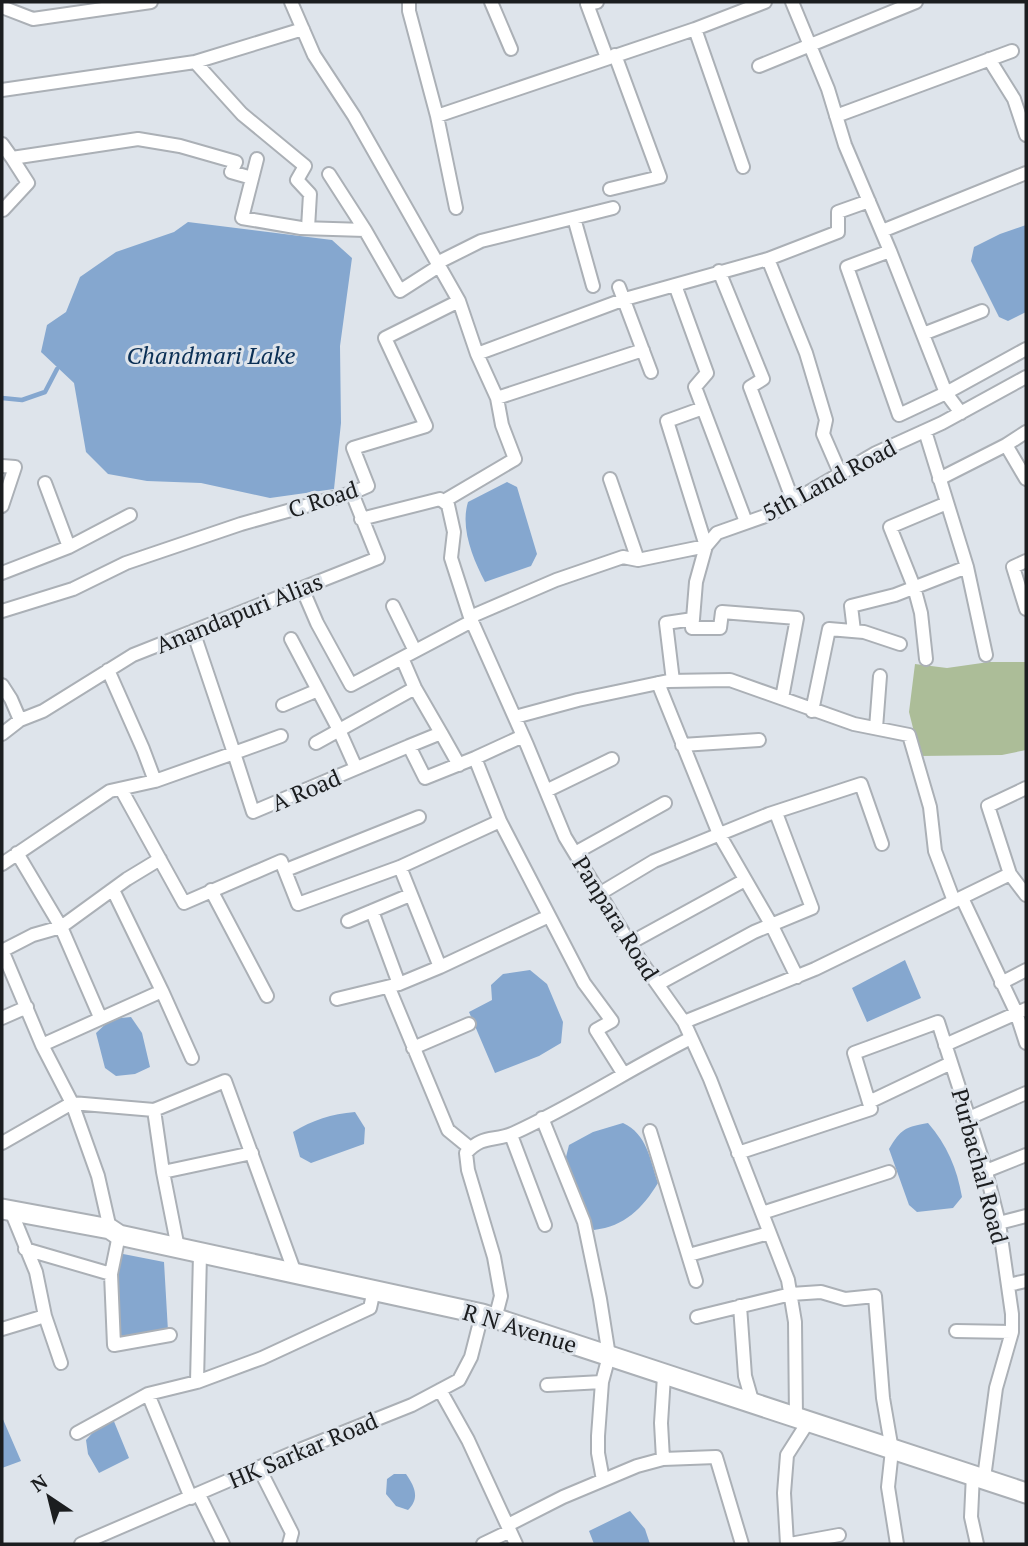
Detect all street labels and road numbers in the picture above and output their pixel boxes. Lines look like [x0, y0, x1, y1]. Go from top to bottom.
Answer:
street label: 5th Land Road [757, 432, 902, 528]
street label: C Road [284, 473, 362, 525]
street label: Anandapuri Alias [151, 565, 327, 661]
street label: A Road [267, 762, 345, 818]
street label: Panpara Road [566, 850, 667, 986]
street label: Purbachal Road [944, 1085, 1016, 1247]
street label: R N Avenue [459, 1296, 581, 1360]
street label: HK Sarkar Road [224, 1405, 383, 1495]

